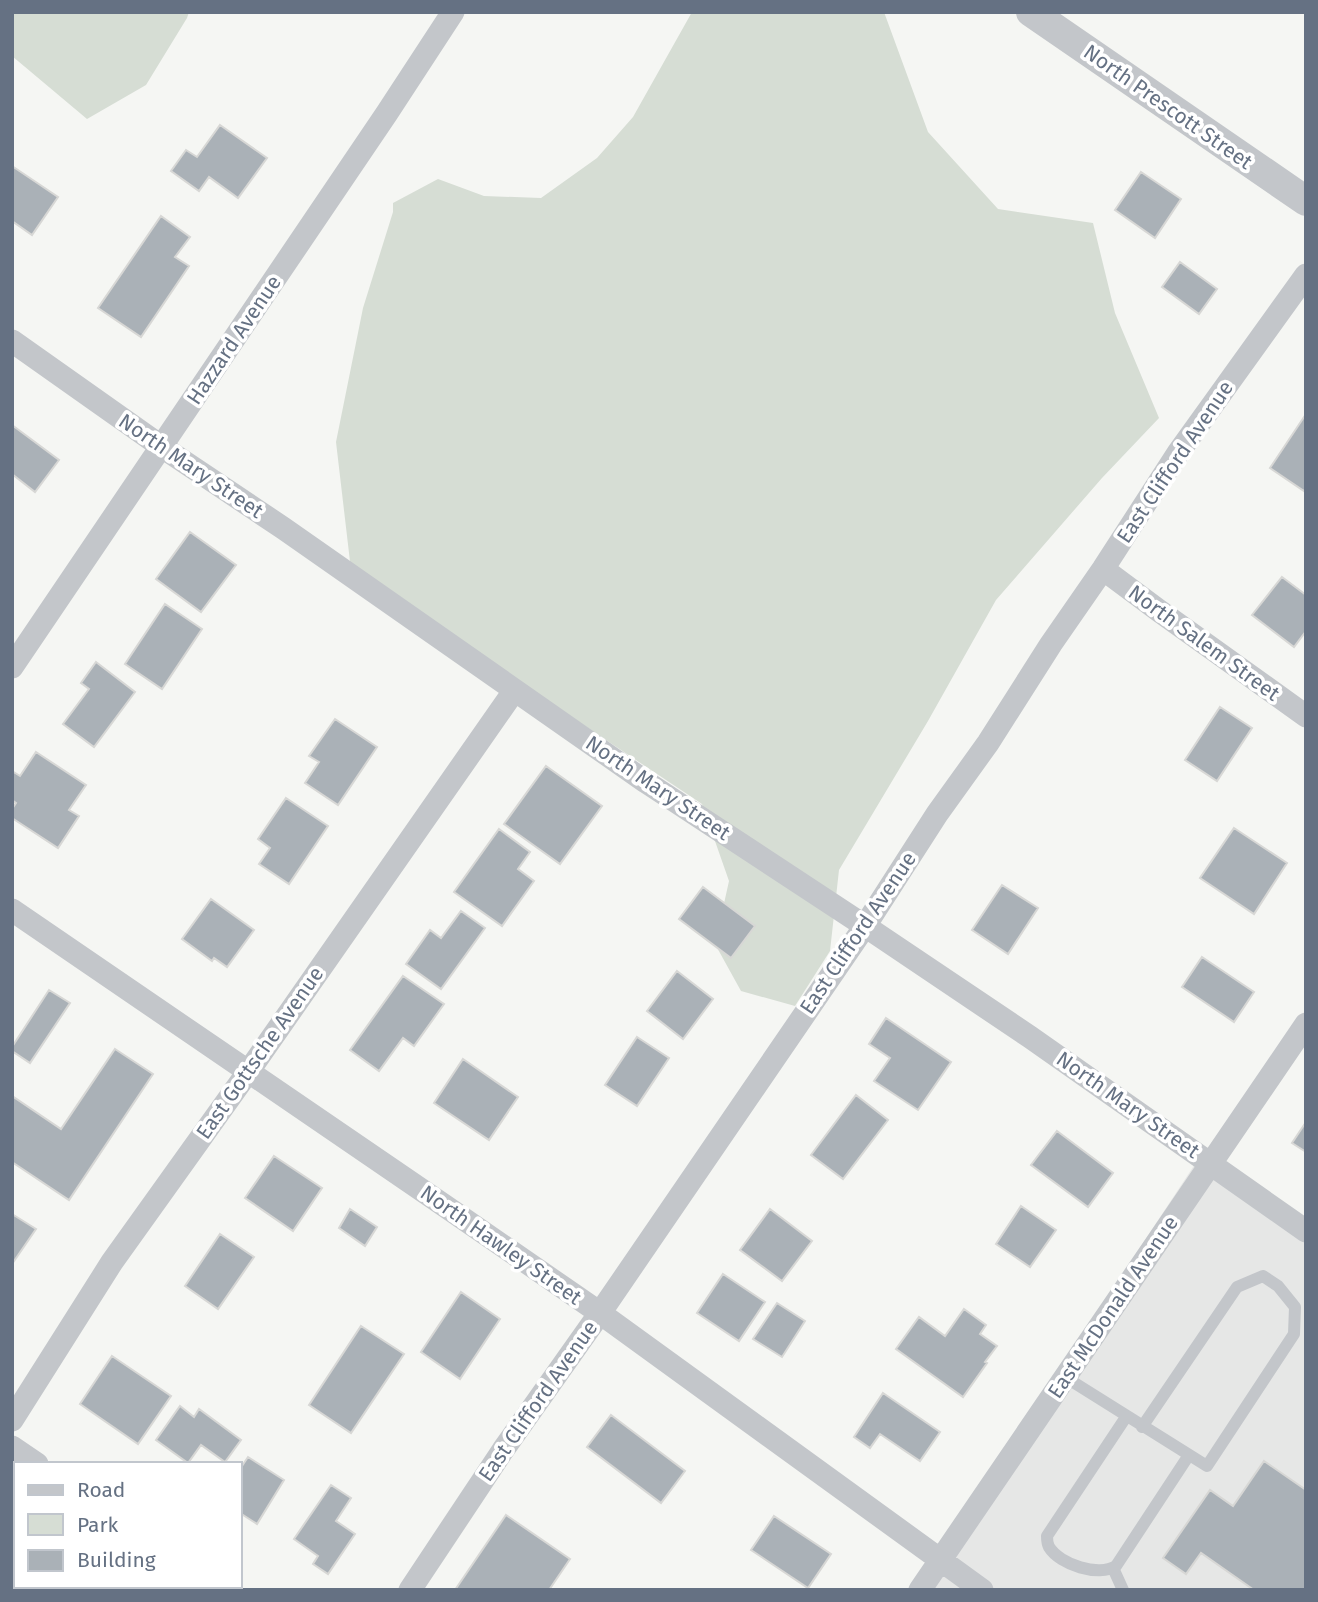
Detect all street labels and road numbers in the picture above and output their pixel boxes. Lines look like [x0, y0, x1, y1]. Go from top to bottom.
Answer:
street label: North Prescott Street [1079, 39, 1258, 175]
street label: Hazzard Avenue [181, 270, 287, 410]
street label: East Clifford Avenue [1111, 376, 1239, 548]
street label: North Mary Street [114, 408, 269, 524]
street label: North Salem Street [1123, 579, 1285, 707]
street label: North Mary Street [581, 730, 736, 846]
street label: East Clifford Avenue [794, 847, 922, 1019]
street label: East Gottsche Avenue [191, 962, 329, 1144]
street label: North Mary Street [1051, 1046, 1205, 1164]
street label: North Hawley Street [415, 1180, 587, 1311]
street label: East McDonald Avenue [1042, 1211, 1184, 1403]
street label: East Clifford Avenue [473, 1316, 603, 1486]

